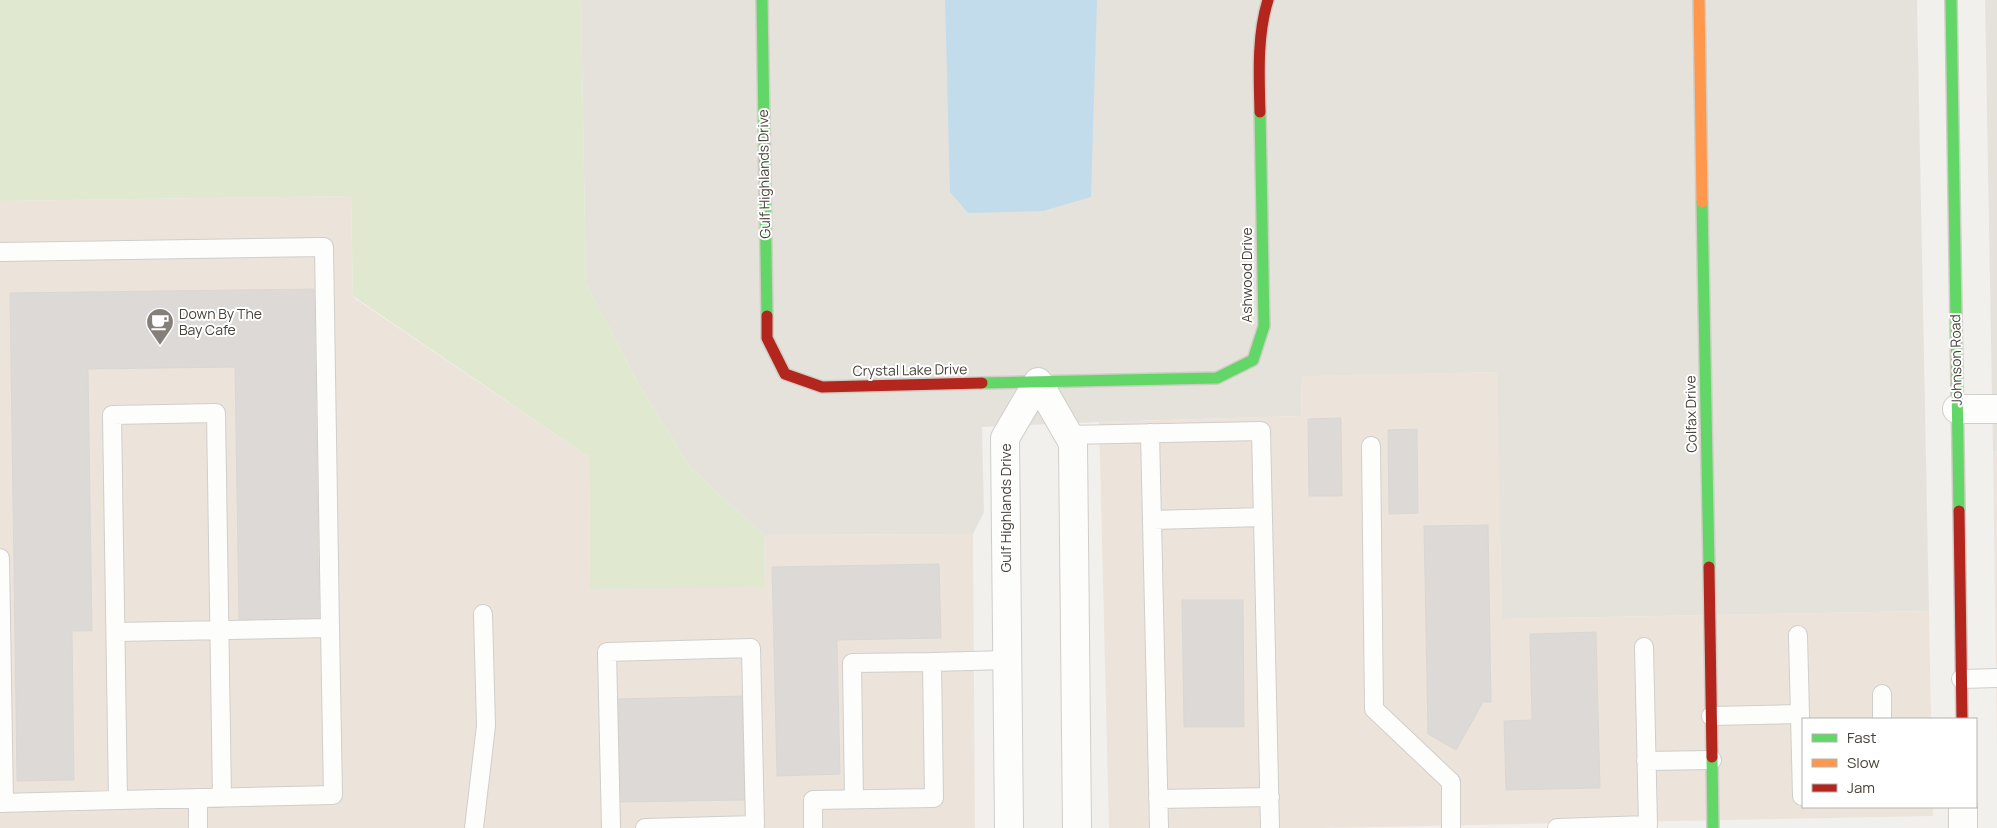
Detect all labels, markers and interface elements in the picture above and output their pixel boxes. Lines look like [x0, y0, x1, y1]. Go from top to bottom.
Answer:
street label: Gulf Highlands Drive [753, 109, 774, 239]
street label: Ashwood Drive [1237, 227, 1256, 323]
place label: Down By The Bay Cafe [179, 304, 262, 339]
cafe icon: Down By The Bay Cafe [145, 307, 175, 346]
street label: Johnson Road [1945, 314, 1966, 406]
street label: Crystal Lake Drive [853, 359, 967, 380]
street label: Colfax Drive [1680, 375, 1701, 453]
street label: Gulf Highlands Drive [996, 443, 1015, 573]
legend [1802, 718, 1977, 808]
text: Fast [1847, 727, 1876, 748]
text: Slow [1847, 752, 1880, 773]
text: Jam [1847, 777, 1875, 798]

